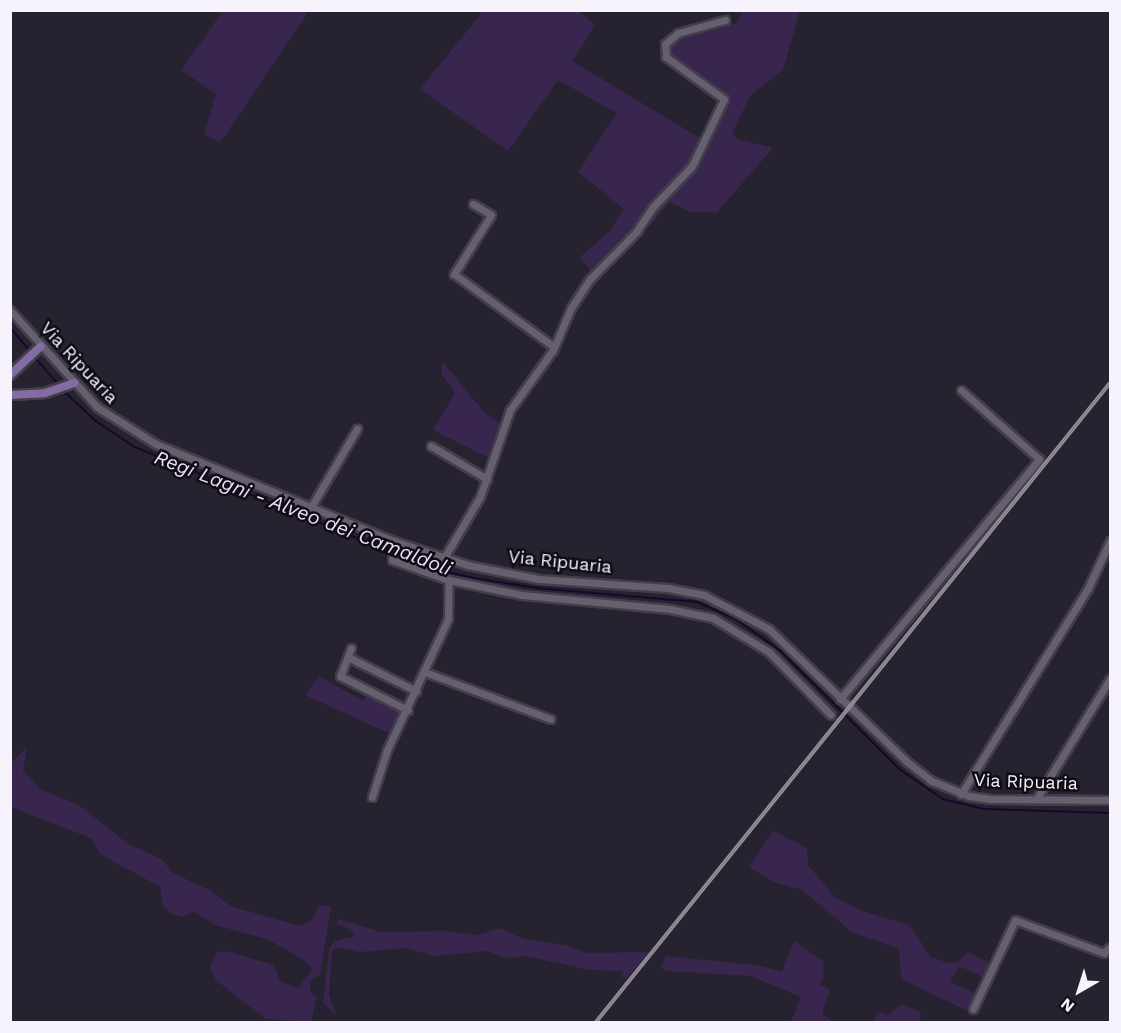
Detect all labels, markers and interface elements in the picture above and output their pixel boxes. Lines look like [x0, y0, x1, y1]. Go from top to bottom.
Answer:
street label: Via Ripuaria [36, 317, 122, 409]
water label: Regi Lagni - Alveo dei Camaldoli [151, 445, 455, 581]
street label: Via Ripuaria [507, 546, 613, 578]
street label: Via Ripuaria [973, 769, 1079, 795]
north arrow [1049, 961, 1109, 1021]
text: N [1057, 994, 1078, 1016]

